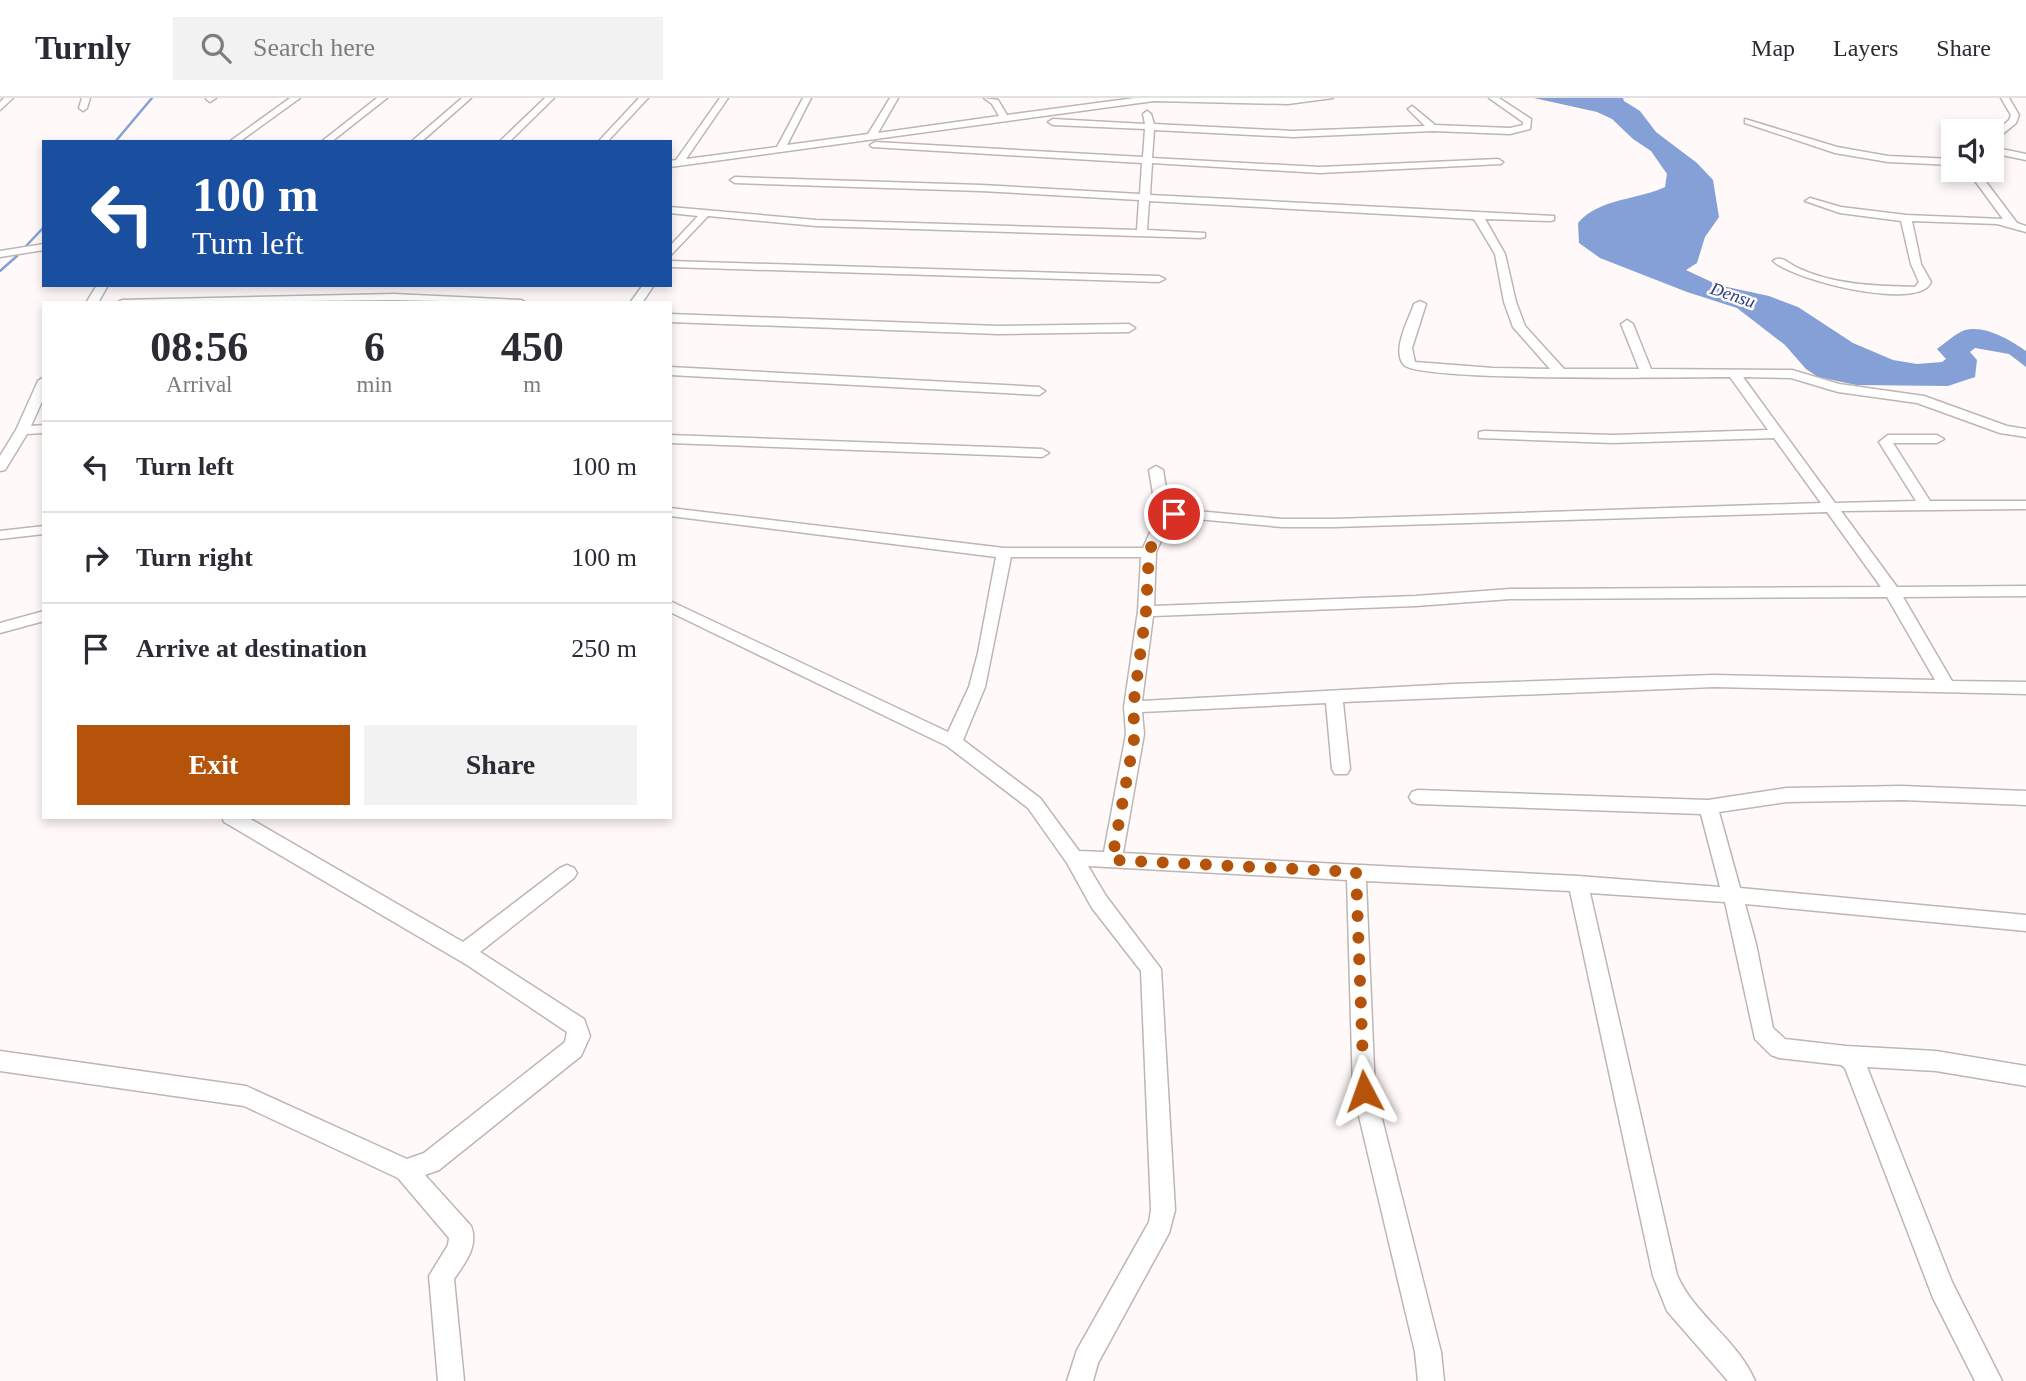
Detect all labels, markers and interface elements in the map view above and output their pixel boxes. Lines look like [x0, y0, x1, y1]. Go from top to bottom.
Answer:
search box [173, 17, 663, 80]
icon: search [197, 29, 235, 67]
text: Turnly [35, 30, 131, 66]
text: Search here [253, 33, 375, 62]
text: Map [1751, 35, 1795, 61]
text: Layers [1833, 35, 1898, 61]
text: Share [1936, 35, 1991, 61]
map controls [1941, 119, 2004, 182]
button: sound [1941, 119, 2004, 182]
text: 100 m [192, 167, 319, 222]
icon: left [77, 168, 168, 259]
text: Turn left [192, 225, 304, 261]
water label: Densu [1707, 278, 1758, 312]
text: 08:56 [150, 324, 248, 370]
text: 6 [364, 324, 385, 370]
text: 450 [501, 324, 564, 370]
text: Arrival [166, 372, 233, 397]
text: min [357, 372, 392, 397]
text: m [523, 372, 541, 397]
icon: left [77, 448, 115, 486]
text: Turn left [136, 452, 234, 481]
text: 100 m [571, 452, 637, 481]
pin [1144, 484, 1204, 544]
icon: arrive [1155, 495, 1193, 533]
icon: right [77, 539, 115, 577]
text: Turn right [136, 543, 253, 572]
text: 100 m [571, 543, 637, 572]
icon: arrive [77, 630, 115, 668]
text: Arrive at destination [136, 634, 367, 663]
text: 250 m [571, 634, 637, 663]
button: Exit [77, 725, 350, 805]
button: Share [364, 725, 637, 805]
position arrow [1327, 1054, 1401, 1128]

